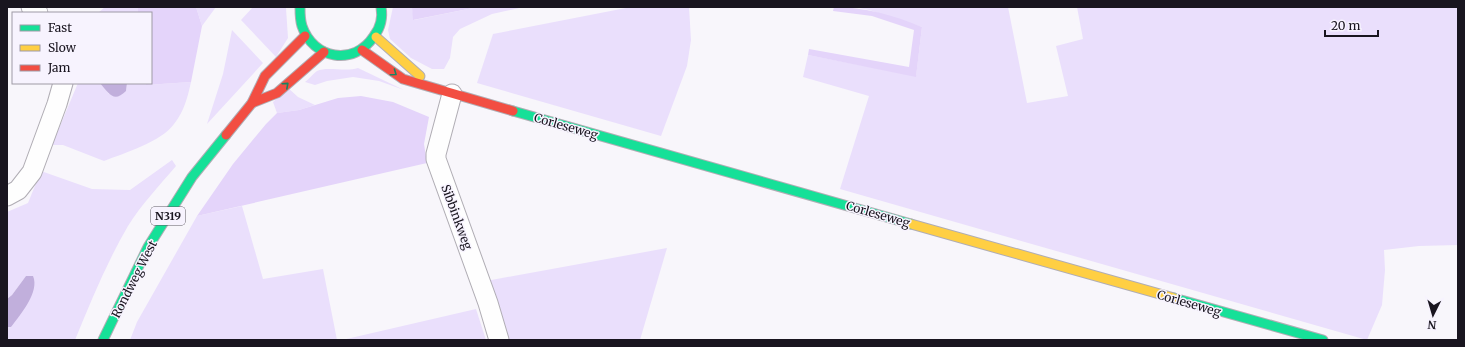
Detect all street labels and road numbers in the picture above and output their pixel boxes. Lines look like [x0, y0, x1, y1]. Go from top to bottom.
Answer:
street label: Corleseweg [532, 110, 600, 142]
street label: Sibbinkweg [438, 182, 476, 252]
street label: Corleseweg [844, 198, 912, 230]
road number: N319 [151, 207, 185, 225]
street label: Rondweg West [108, 237, 160, 320]
street label: Corleseweg [1155, 287, 1223, 319]

